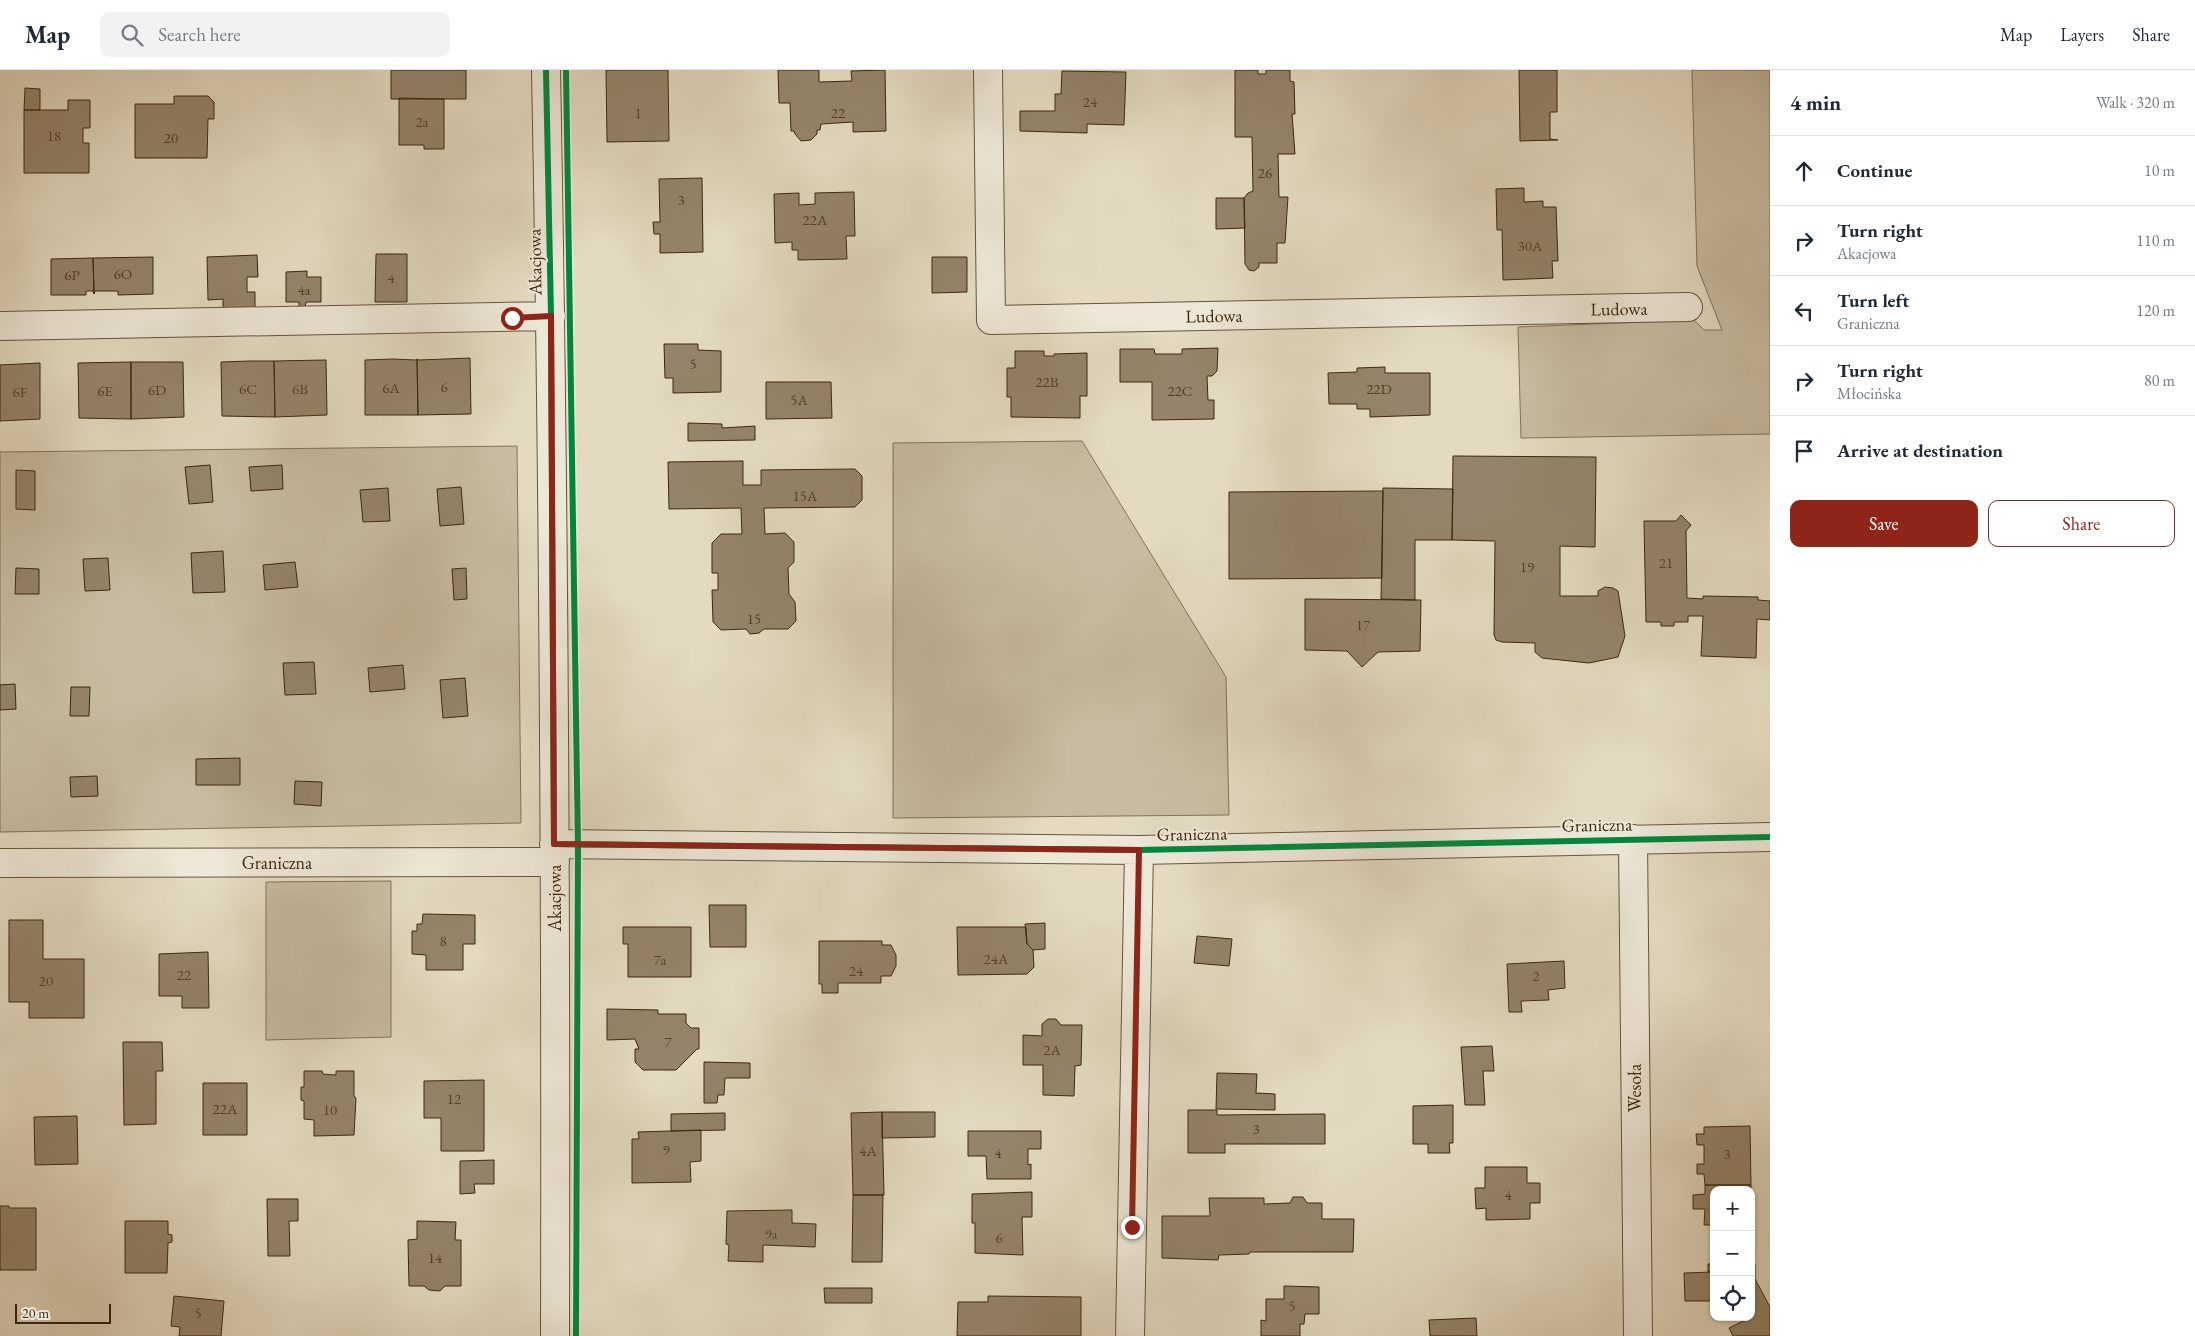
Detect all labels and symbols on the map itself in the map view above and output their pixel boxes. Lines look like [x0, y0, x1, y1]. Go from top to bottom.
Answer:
house number: 24 [1083, 92, 1098, 111]
house number: 1 [634, 103, 642, 122]
house number: 22 [831, 103, 846, 122]
house number: 2a [415, 112, 429, 131]
house number: 18 [47, 126, 61, 145]
house number: 20 [164, 128, 178, 147]
house number: 26 [1258, 163, 1272, 182]
house number: 3 [677, 190, 685, 209]
house number: 22A [803, 210, 828, 229]
street label: Akacjowa [522, 228, 547, 297]
house number: 30A [1518, 236, 1543, 255]
house number: 6O [114, 264, 132, 283]
house number: 6P [64, 265, 80, 284]
house number: 4 [387, 268, 395, 287]
house number: 4a [297, 280, 311, 299]
street label: Ludowa [1590, 296, 1648, 320]
street label: Ludowa [1185, 303, 1243, 327]
route start [501, 307, 524, 330]
house number: 5 [689, 354, 697, 373]
house number: 22B [1035, 372, 1059, 391]
house number: 6 [440, 377, 448, 396]
house number: 6A [382, 378, 400, 397]
house number: 6C [239, 379, 257, 398]
house number: 6B [292, 379, 308, 398]
house number: 22D [1366, 379, 1392, 398]
house number: 6D [148, 380, 166, 399]
house number: 6E [97, 381, 113, 400]
house number: 22C [1167, 381, 1193, 400]
house number: 6F [13, 382, 28, 401]
house number: 5A [790, 390, 808, 409]
house number: 15A [793, 486, 818, 505]
house number: 21 [1659, 553, 1673, 572]
house number: 19 [1520, 557, 1534, 576]
house number: 15 [747, 609, 761, 628]
house number: 17 [1356, 615, 1371, 634]
street label: Graniczna [1562, 812, 1633, 837]
street label: Graniczna [1157, 821, 1228, 846]
street label: Graniczna [242, 851, 313, 874]
street label: Akacjowa [543, 864, 566, 932]
house number: 8 [439, 931, 447, 950]
house number: 24A [984, 949, 1009, 968]
house number: 7a [653, 950, 667, 969]
house number: 24 [849, 961, 864, 980]
house number: 22 [177, 965, 192, 984]
house number: 2 [1532, 966, 1540, 985]
house number: 20 [39, 971, 53, 990]
house number: 7 [664, 1032, 672, 1051]
house number: 2A [1043, 1040, 1061, 1059]
street label: Wesoła [1623, 1063, 1646, 1112]
house number: 12 [447, 1089, 462, 1108]
house number: 22A [213, 1099, 238, 1118]
house number: 10 [323, 1100, 337, 1119]
house number: 3 [1252, 1119, 1260, 1138]
house number: 9 [662, 1140, 670, 1159]
house number: 4A [859, 1141, 877, 1160]
house number: 4 [994, 1143, 1002, 1162]
house number: 3 [1723, 1144, 1731, 1163]
house number: 4 [1504, 1185, 1512, 1204]
route end [1121, 1216, 1144, 1239]
house number: 9a [764, 1224, 778, 1243]
house number: 6 [995, 1228, 1003, 1247]
house number: 14 [428, 1248, 443, 1267]
house number: 5 [1288, 1296, 1296, 1315]
scale bar [15, 1301, 111, 1324]
house number: 5 [194, 1303, 202, 1322]

